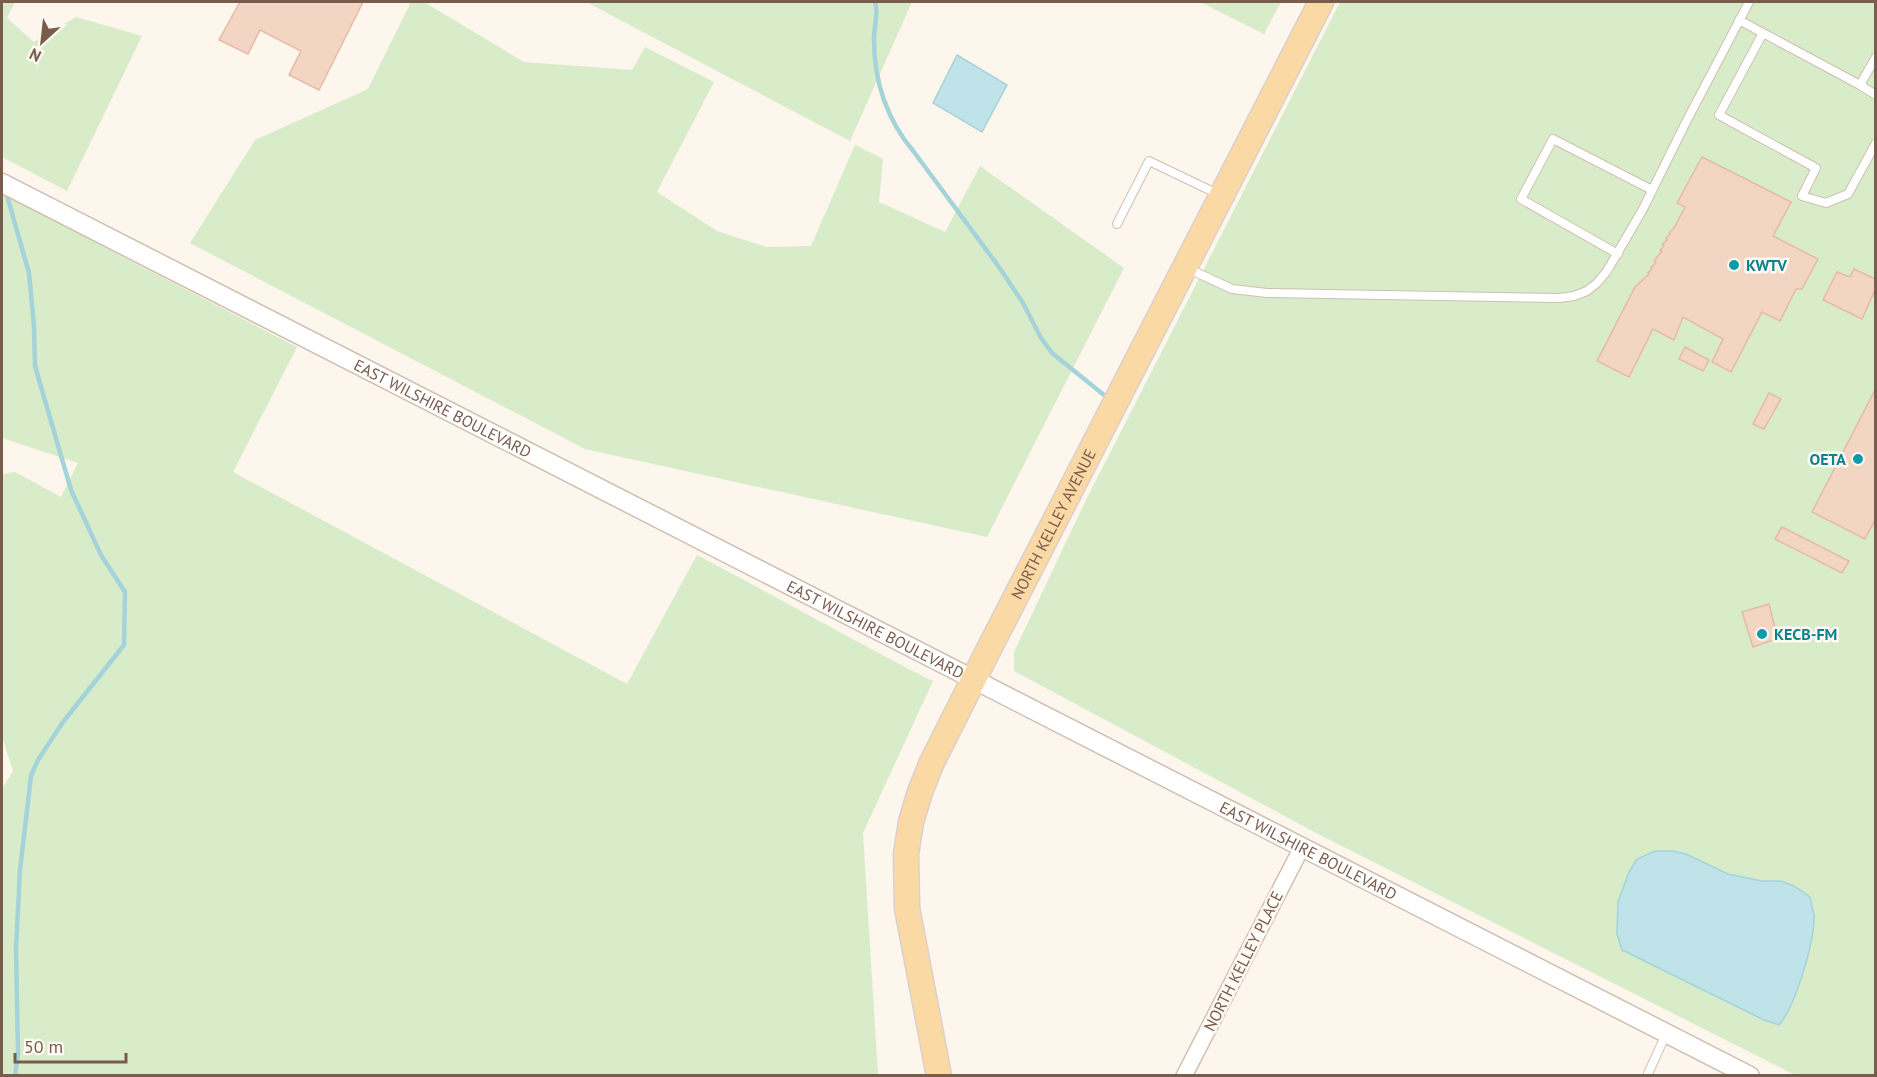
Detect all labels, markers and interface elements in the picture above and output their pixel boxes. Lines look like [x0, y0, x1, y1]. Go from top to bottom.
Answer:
north arrow [12, 12, 72, 72]
text: N [26, 44, 44, 67]
place label: KWTV [1746, 255, 1787, 275]
marker: KWTV [1727, 258, 1741, 272]
street label: EAST WILSHIRE BOULEVARD [351, 355, 535, 462]
street label: NORTH KELLEY AVENUE [1006, 446, 1100, 603]
place label: OETA [1809, 449, 1846, 469]
marker: OETA [1851, 452, 1865, 466]
street label: EAST WILSHIRE BOULEVARD [784, 576, 968, 683]
place label: KECB-FM [1774, 624, 1837, 644]
marker: KECB-FM [1755, 627, 1769, 641]
street label: EAST WILSHIRE BOULEVARD [1216, 797, 1400, 904]
street label: NORTH KELLEY PLACE [1199, 888, 1287, 1034]
scale bar [15, 1026, 126, 1064]
text: 50 m [24, 1035, 63, 1058]

